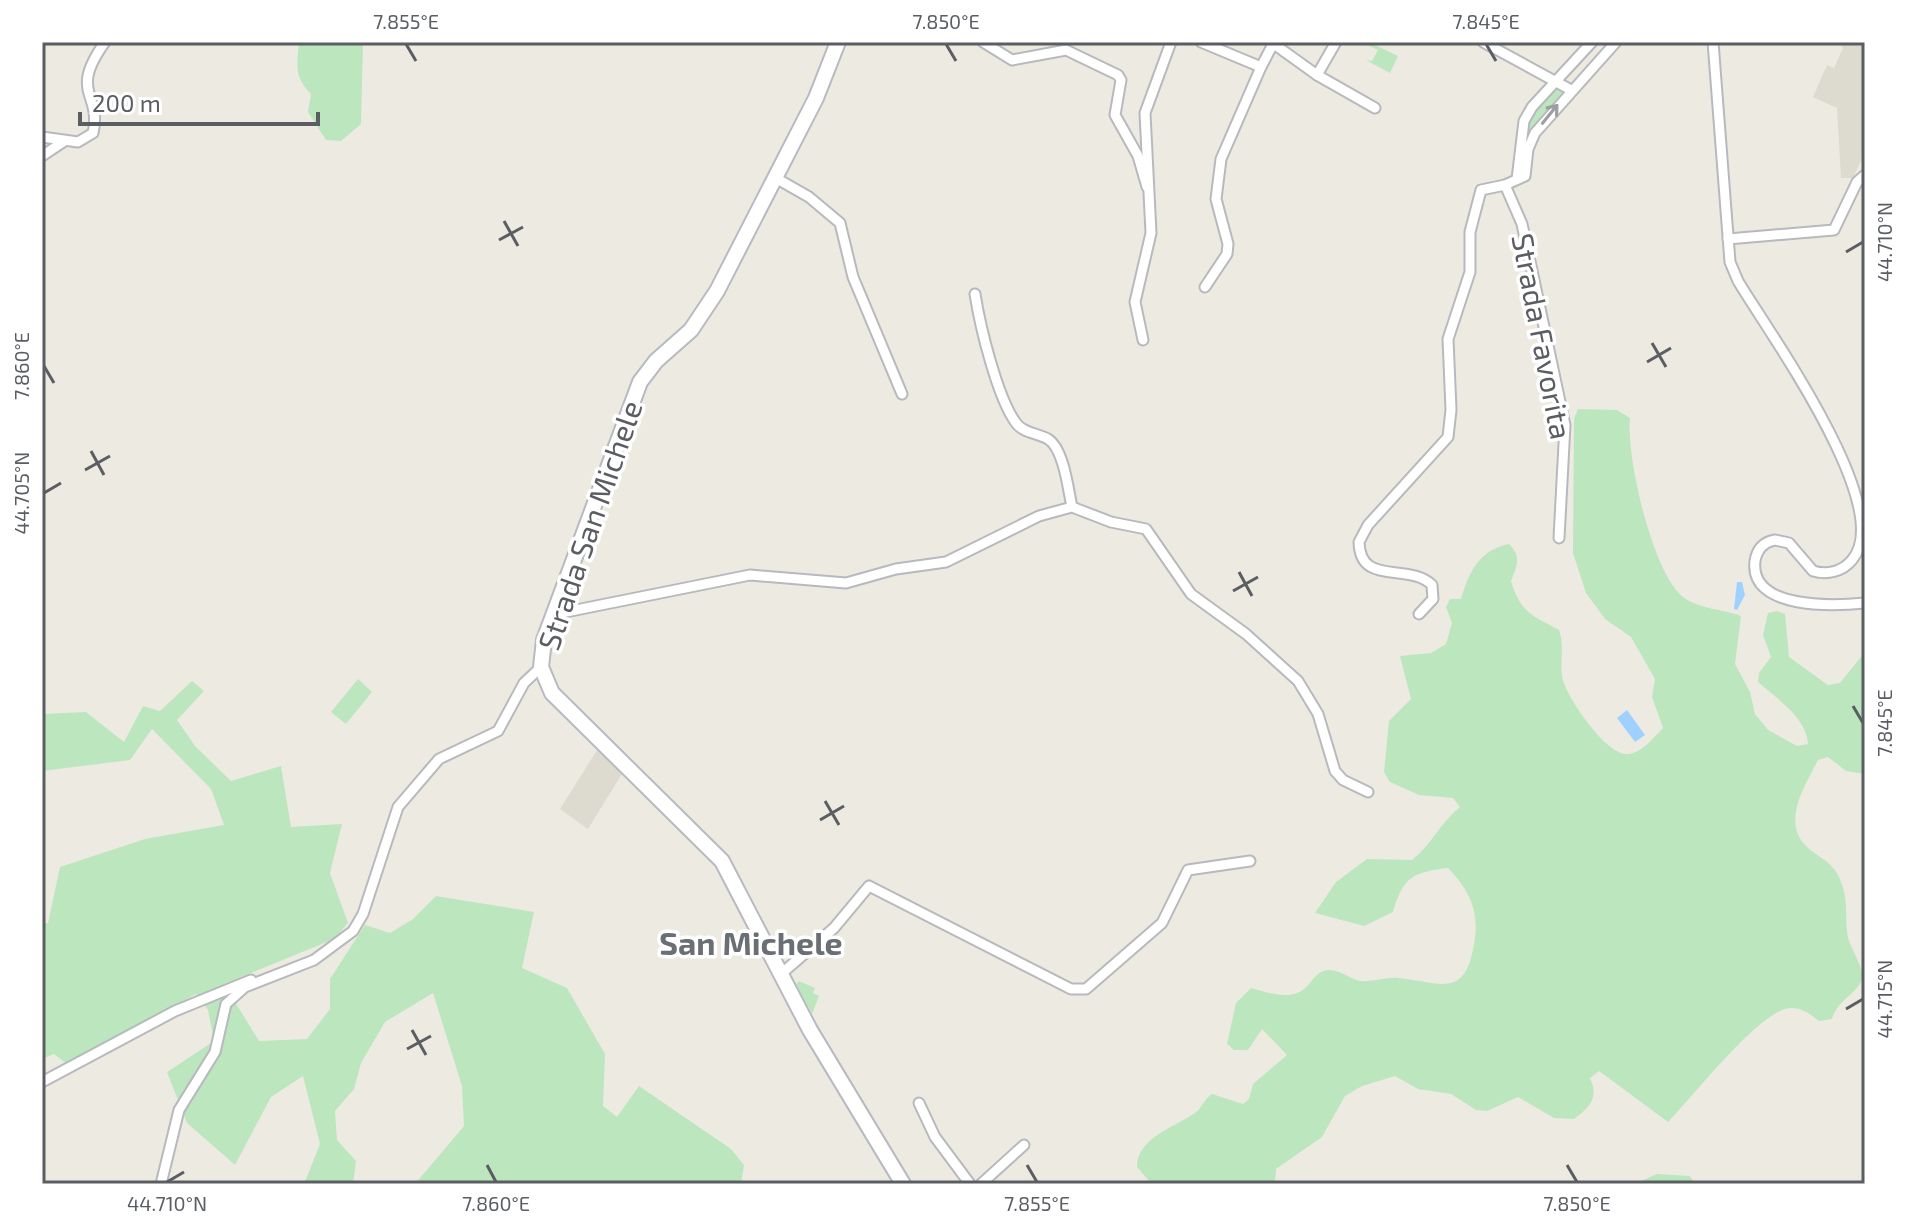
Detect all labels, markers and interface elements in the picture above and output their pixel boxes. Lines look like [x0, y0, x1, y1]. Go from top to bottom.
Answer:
text: 7.855°E [373, 9, 439, 33]
text: 7.850°E [912, 9, 980, 33]
text: 7.845°E [1452, 9, 1520, 33]
scale bar [80, 76, 318, 126]
text: 200 m [92, 88, 161, 117]
one-way arrow [1541, 103, 1559, 124]
text: 44.710°N [1872, 202, 1896, 282]
street label: Strada Favorita [1505, 230, 1581, 442]
text: 7.860°E [9, 332, 33, 400]
street label: Strada San Michele [529, 396, 649, 654]
text: 44.705°N [9, 452, 33, 534]
text: 7.845°E [1872, 689, 1896, 757]
district label: San Michele [659, 923, 843, 961]
text: 44.715°N [1872, 960, 1896, 1038]
text: 44.710°N [127, 1191, 207, 1215]
text: 7.860°E [462, 1191, 530, 1215]
text: 7.855°E [1004, 1191, 1070, 1215]
text: 7.850°E [1543, 1191, 1611, 1215]

